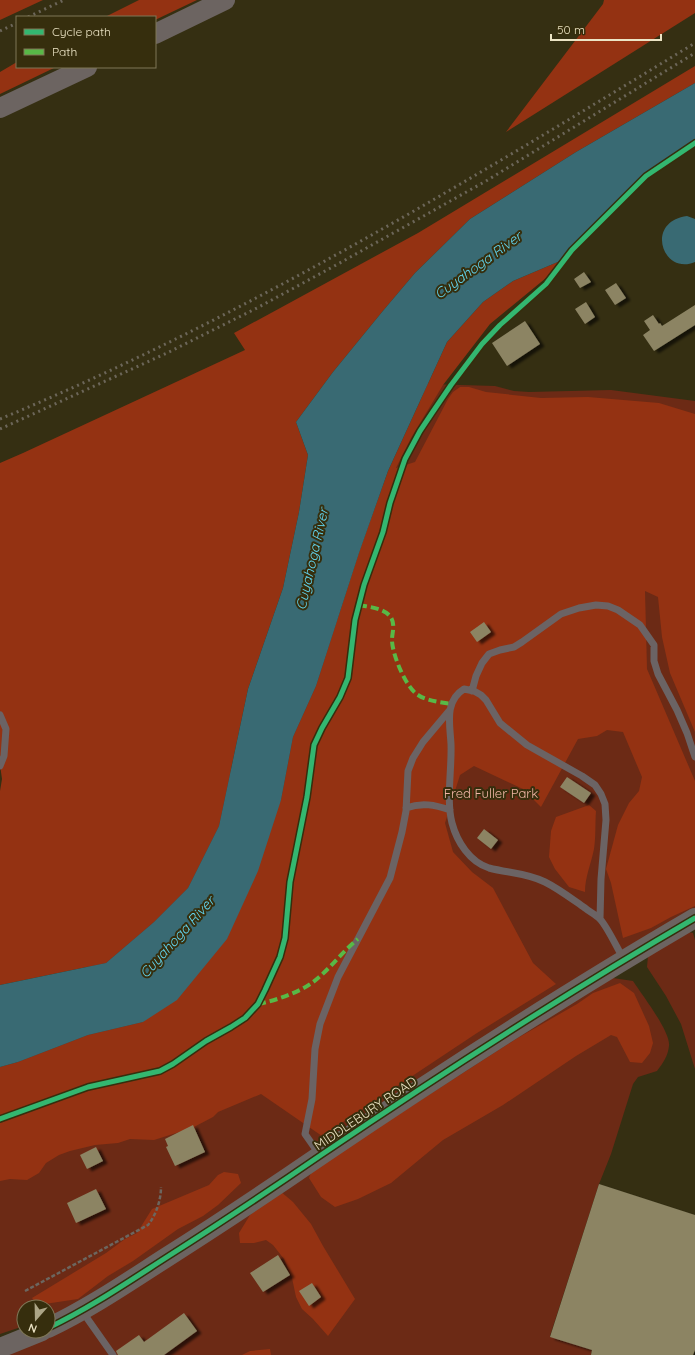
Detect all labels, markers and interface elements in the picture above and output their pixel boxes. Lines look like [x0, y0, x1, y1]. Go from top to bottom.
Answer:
legend [16, 16, 156, 68]
scale bar [551, 16, 661, 42]
text: 50 m [557, 22, 585, 37]
text: Cycle path [52, 24, 111, 39]
text: Path [52, 44, 77, 59]
water label: Cuyahoga River [431, 226, 527, 303]
water label: Cuyahoga River [292, 505, 333, 612]
park label: Fred Fuller Park [444, 785, 538, 801]
water label: Cuyahoga River [136, 891, 220, 982]
street label: MIDDLEBURY ROAD [311, 1073, 419, 1153]
north arrow [16, 1299, 56, 1339]
text: N [26, 1320, 39, 1336]

